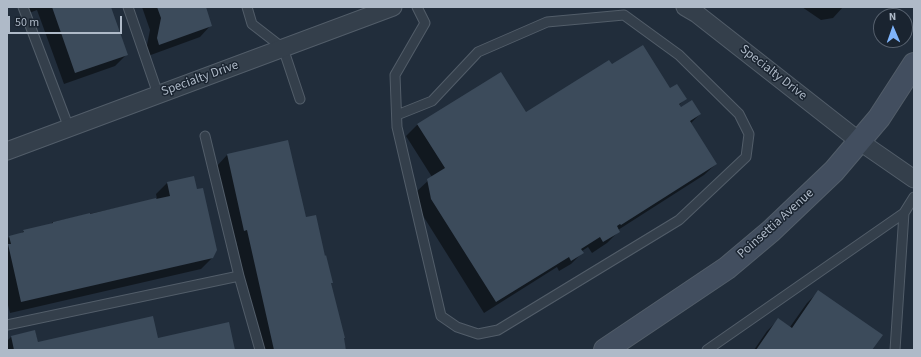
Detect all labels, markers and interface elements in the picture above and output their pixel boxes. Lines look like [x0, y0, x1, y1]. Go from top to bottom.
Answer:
scale bar [10, 8, 124, 34]
north arrow [873, 8, 913, 48]
text: N [889, 9, 897, 24]
text: 50 m [15, 14, 39, 31]
street label: Specialty Drive [736, 42, 810, 104]
street label: Specialty Drive [159, 58, 241, 100]
street label: Poinsettia Avenue [735, 186, 817, 262]

